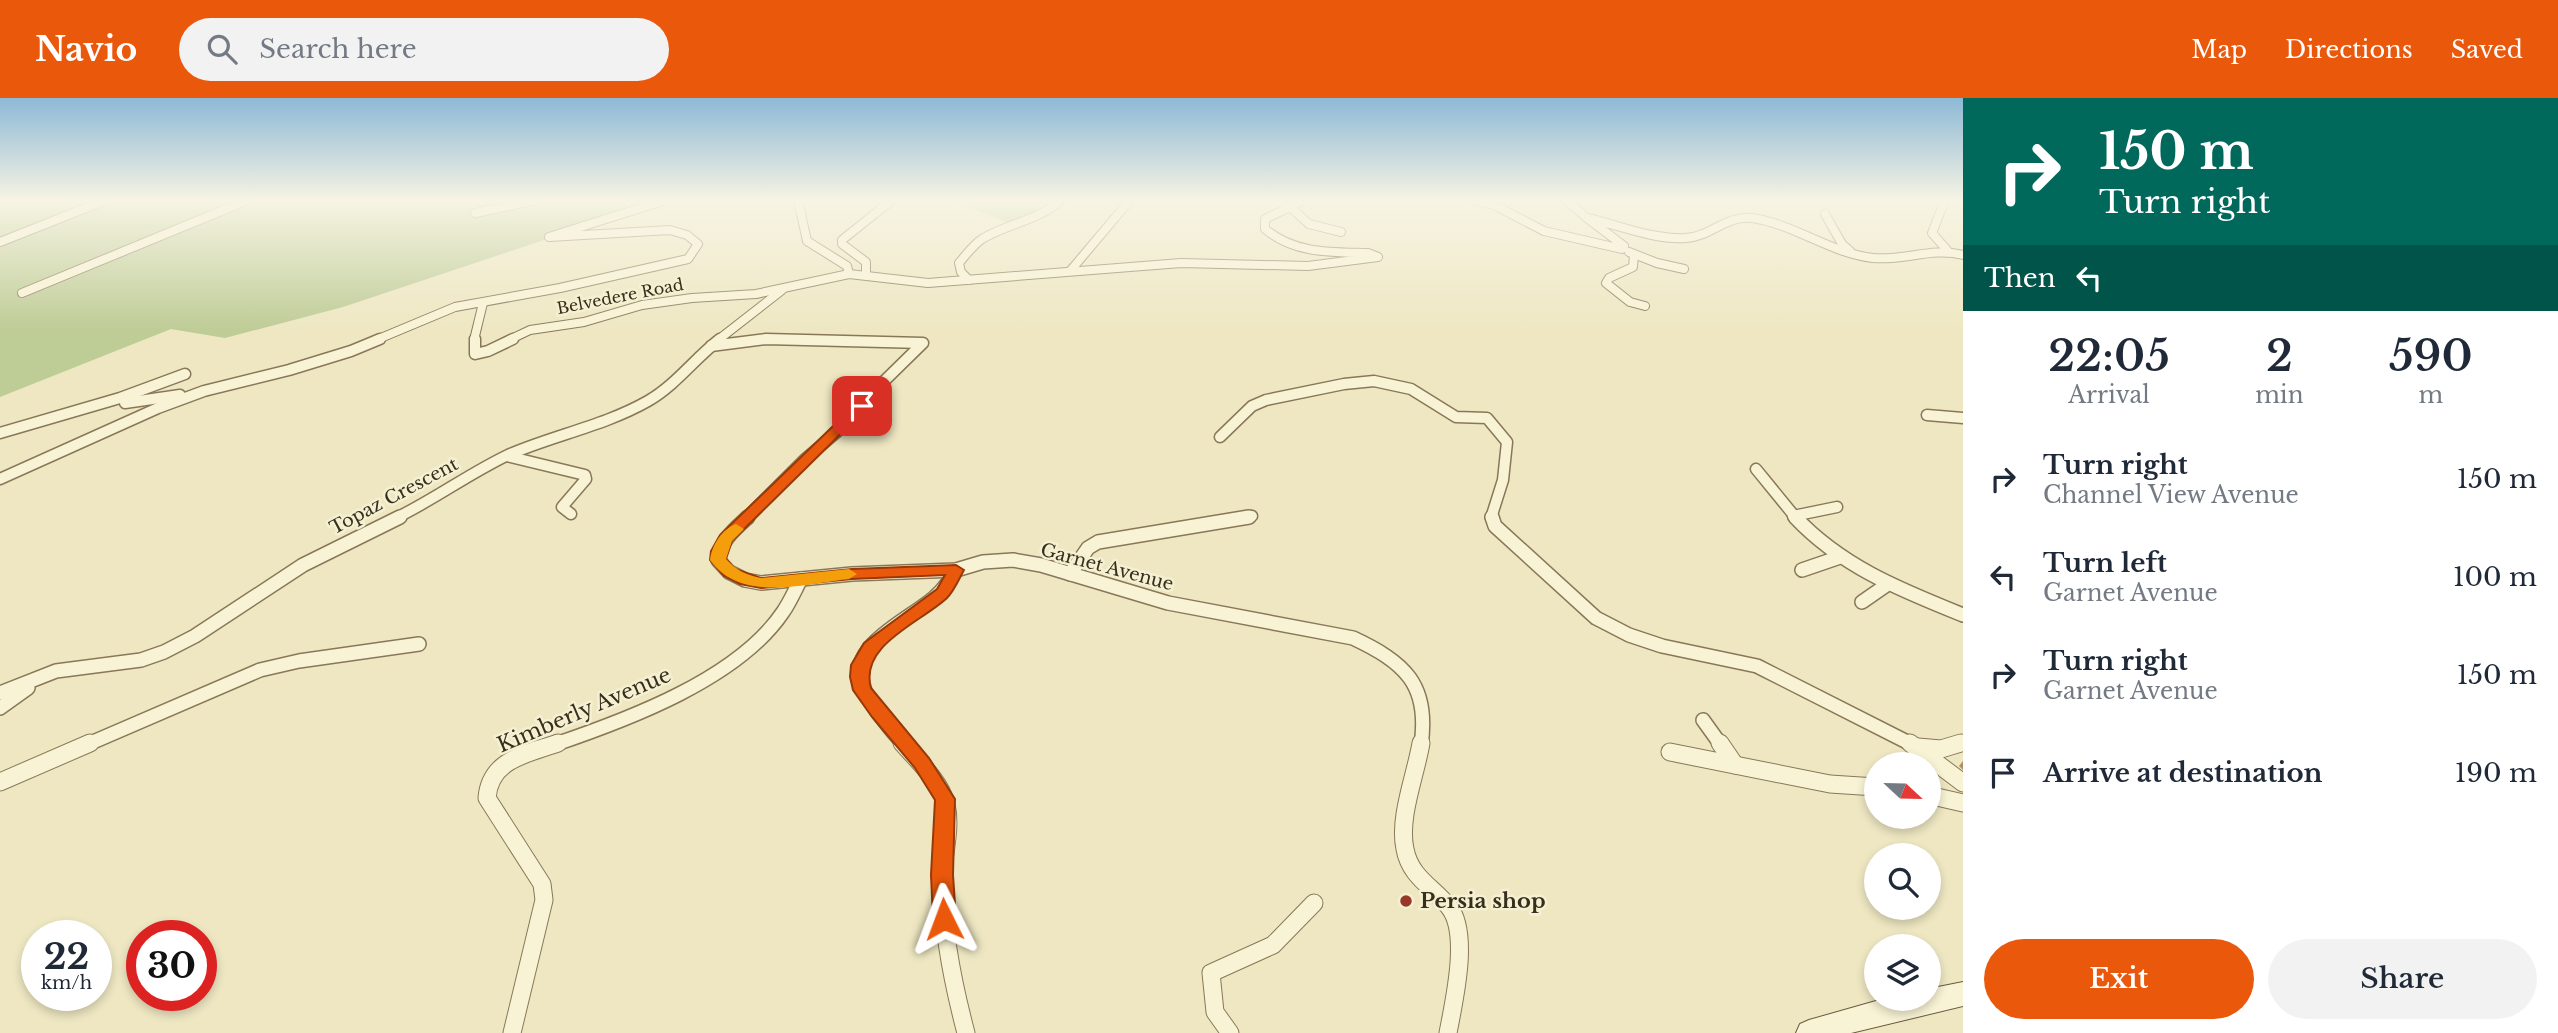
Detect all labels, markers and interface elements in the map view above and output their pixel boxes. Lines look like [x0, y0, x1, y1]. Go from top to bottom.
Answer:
search box [179, 18, 669, 81]
text: Navio [35, 29, 137, 70]
icon: search [203, 30, 241, 68]
text: Search here [259, 33, 417, 65]
text: Map [2191, 35, 2247, 64]
text: Directions [2285, 35, 2413, 64]
text: Saved [2451, 35, 2523, 64]
text: 150 m [2099, 121, 2254, 182]
icon: right [1984, 126, 2075, 217]
text: Turn right [2099, 182, 2270, 222]
icon: left [2070, 259, 2108, 297]
text: Then [1984, 262, 2056, 294]
street label: Belvedere Road [555, 274, 685, 318]
text: 22:05 [2048, 330, 2170, 382]
text: 2 [2266, 330, 2293, 382]
text: 590 [2389, 330, 2473, 382]
pin [832, 376, 892, 436]
text: Arrival [2068, 381, 2150, 409]
text: min [2255, 381, 2304, 409]
text: m [2418, 381, 2443, 409]
icon: arrive [843, 387, 881, 425]
text: Turn right [2043, 449, 2188, 481]
street label: Topaz Crescent [326, 453, 462, 539]
icon: right [1984, 460, 2022, 498]
text: 150 m [2457, 463, 2537, 495]
text: Channel View Avenue [2043, 481, 2299, 509]
street label: Garnet Avenue [1038, 539, 1176, 595]
text: Turn left [2043, 547, 2167, 579]
icon: left [1984, 558, 2022, 596]
text: 100 m [2453, 561, 2537, 593]
text: Garnet Avenue [2043, 579, 2218, 607]
text: Turn right [2043, 645, 2188, 677]
icon: right [1984, 656, 2022, 694]
text: 150 m [2457, 659, 2537, 691]
street label: Kimberly Avenue [493, 662, 675, 758]
text: Garnet Avenue [2043, 677, 2218, 705]
north arrow [1864, 752, 1941, 830]
map controls [1864, 752, 1941, 1011]
icon: arrive [1984, 754, 2022, 792]
text: Arrive at destination [2043, 757, 2323, 789]
text: 190 m [2455, 757, 2537, 789]
button: search [1864, 843, 1941, 920]
position arrow [907, 882, 981, 956]
place label: Persia shop [1420, 888, 1546, 914]
marker: Persia shop [1398, 893, 1414, 909]
speed limit sign: 30 [126, 920, 217, 1011]
button: layers [1864, 934, 1941, 1011]
text: 22 [44, 935, 89, 978]
button: Exit [1984, 939, 2254, 1019]
button: Share [2268, 939, 2537, 1019]
text: km/h [41, 972, 92, 994]

